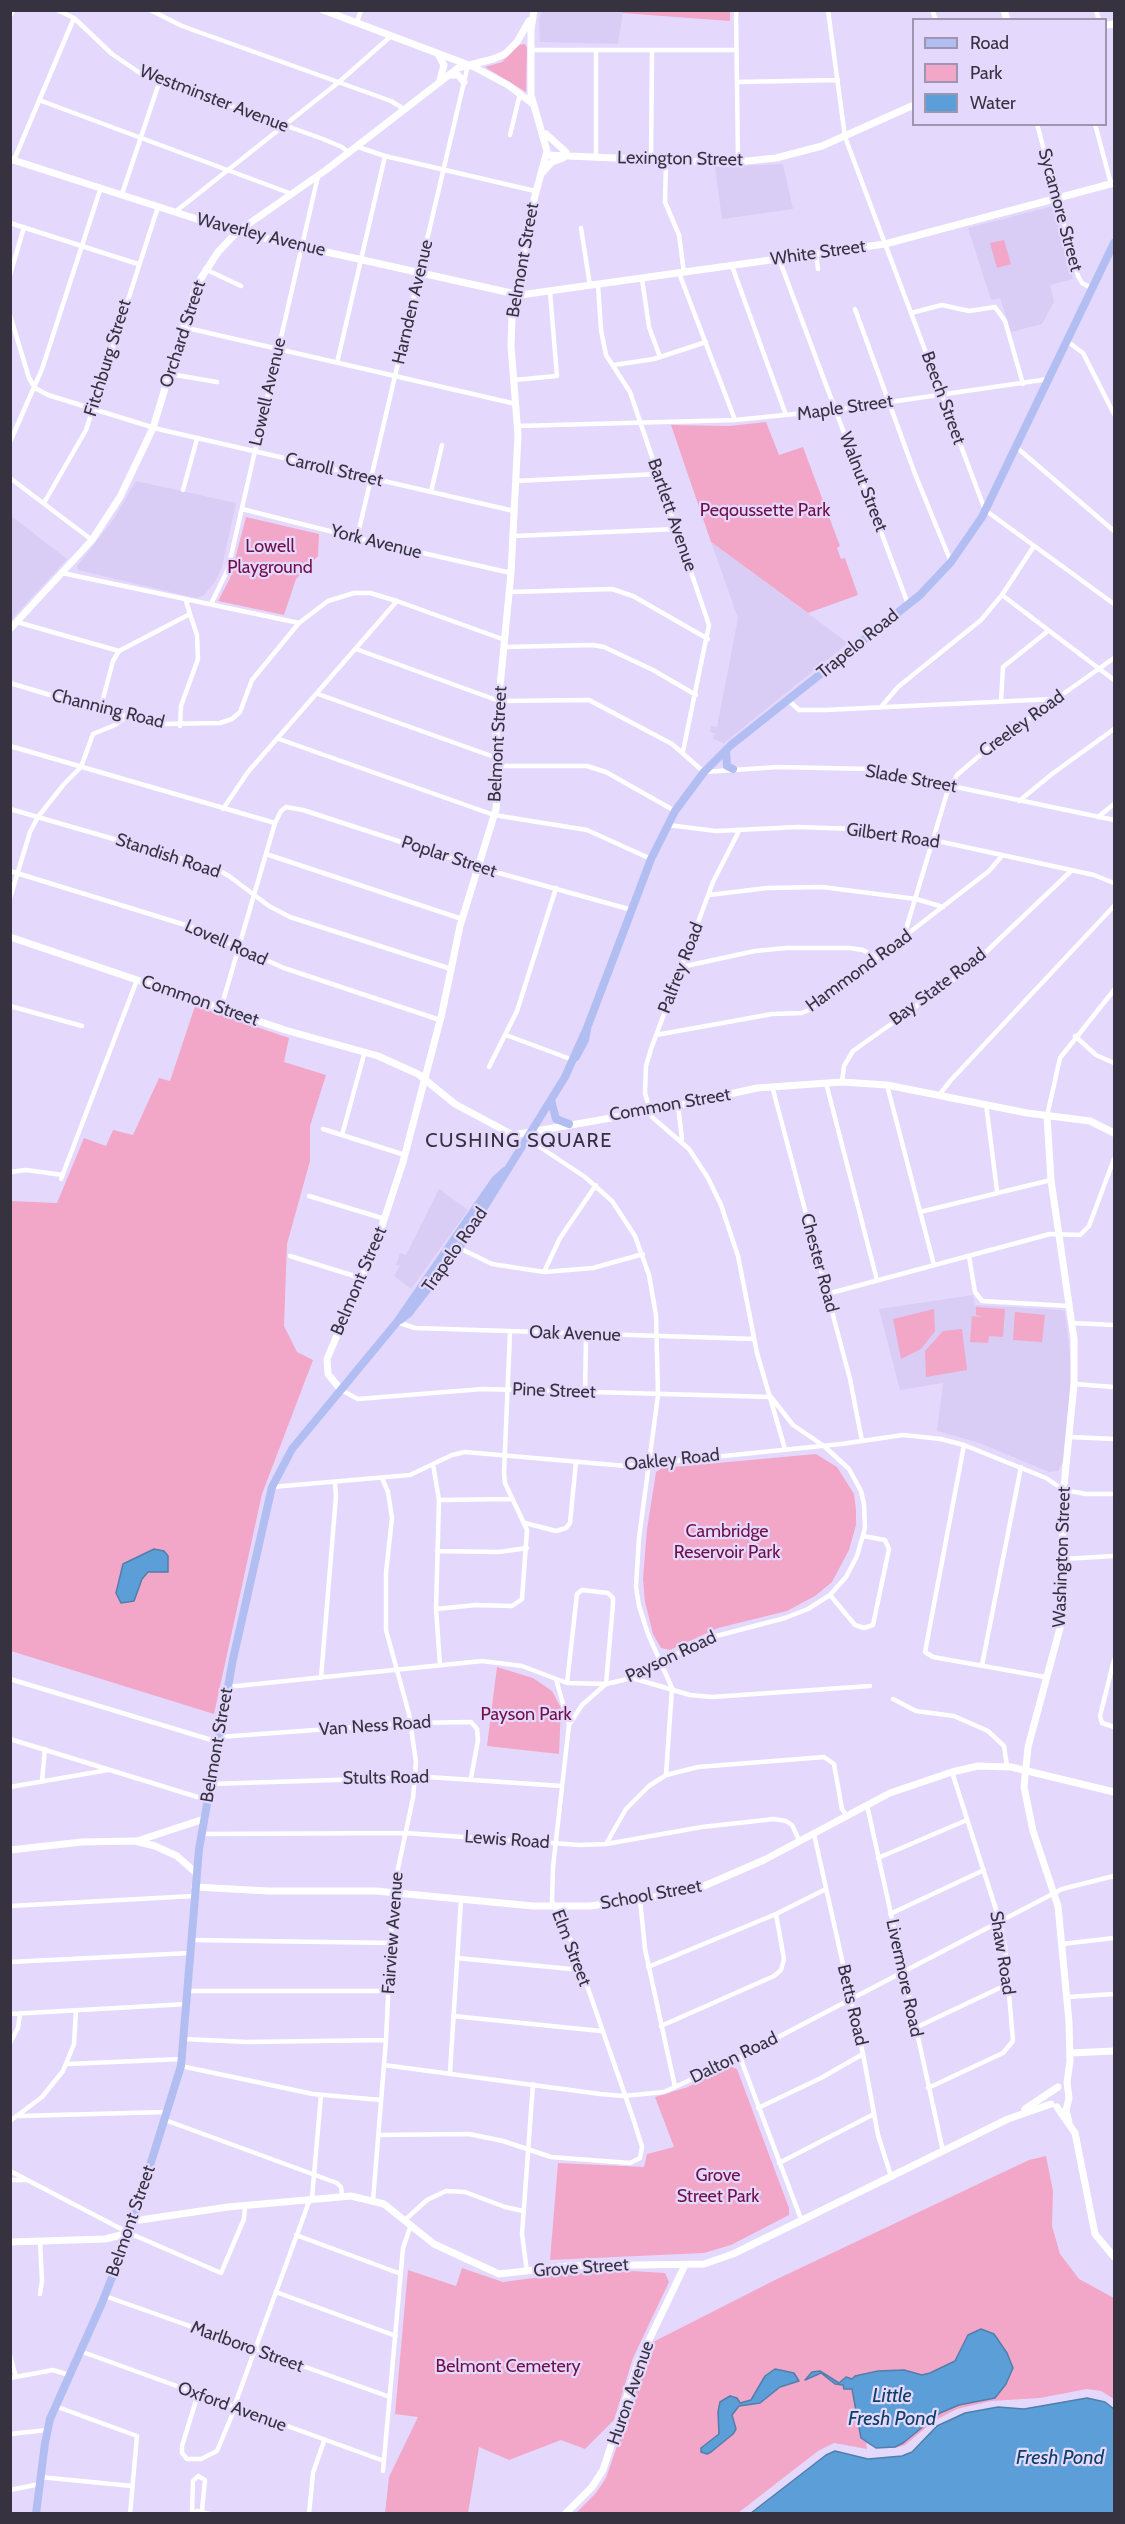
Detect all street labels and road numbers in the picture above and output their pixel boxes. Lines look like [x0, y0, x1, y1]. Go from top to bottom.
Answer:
street label: Westminster Avenue [136, 61, 292, 137]
street label: Sycamore Street [1033, 146, 1087, 274]
street label: Lexington Street [617, 147, 743, 171]
street label: Belmont Street [502, 201, 544, 319]
street label: Waverley Avenue [194, 209, 328, 261]
street label: White Street [769, 236, 867, 270]
street label: Harnden Avenue [388, 238, 438, 366]
street label: Orchard Street [155, 278, 211, 390]
street label: Fitchburg Street [80, 297, 136, 419]
street label: Lowell Avenue [245, 336, 291, 448]
street label: Beech Street [916, 349, 970, 447]
street label: Maple Street [796, 391, 894, 425]
street label: Walnut Street [834, 429, 892, 535]
street label: Carroll Street [283, 448, 385, 492]
street label: Bartlett Avenue [643, 456, 701, 574]
street label: York Avenue [328, 520, 424, 564]
street label: Trapelo Road [813, 605, 903, 683]
street label: Channing Road [49, 685, 167, 733]
street label: Belmont Street [484, 685, 512, 803]
street label: Creeley Road [975, 686, 1069, 762]
street label: Slade Street [863, 760, 959, 798]
street label: Gilbert Road [845, 819, 941, 853]
street label: Standish Road [113, 829, 223, 883]
street label: Poplar Street [399, 831, 499, 883]
street label: Lovell Road [181, 915, 271, 971]
street label: Palfrey Road [654, 919, 708, 1017]
street label: Hammond Road [802, 925, 916, 1017]
street label: Bay State Road [885, 944, 991, 1030]
street label: Common Street [139, 971, 261, 1031]
street label: Common Street [608, 1084, 732, 1126]
street label: Trapelo Road [418, 1203, 492, 1297]
street label: Chester Road [795, 1211, 843, 1315]
street label: Belmont Street [326, 1223, 392, 1339]
street label: Oak Avenue [529, 1322, 621, 1346]
street label: Pine Street [512, 1379, 596, 1403]
street label: Oakley Road [623, 1444, 721, 1476]
street label: Washington Street [1049, 1486, 1075, 1628]
street label: Payson Road [622, 1627, 720, 1687]
street label: Belmont Street [196, 1686, 238, 1804]
street label: Van Ness Road [318, 1711, 432, 1741]
street label: Stults Road [343, 1766, 429, 1790]
street label: Lewis Road [464, 1826, 550, 1854]
street label: Fairview Avenue [378, 1871, 408, 1995]
street label: School Street [599, 1875, 703, 1915]
street label: Elm Street [547, 1907, 595, 1989]
street label: Shaw Road [985, 1909, 1019, 1997]
street label: Livermore Road [881, 1917, 927, 2039]
street label: Betts Road [832, 1962, 872, 2048]
street label: Dalton Road [687, 2028, 781, 2088]
street label: Belmont Street [102, 2163, 160, 2279]
street label: Grove Street [533, 2254, 629, 2282]
street label: Marlboro Street [188, 2317, 306, 2377]
street label: Huron Avenue [603, 2338, 659, 2448]
street label: Oxford Avenue [175, 2377, 289, 2437]

